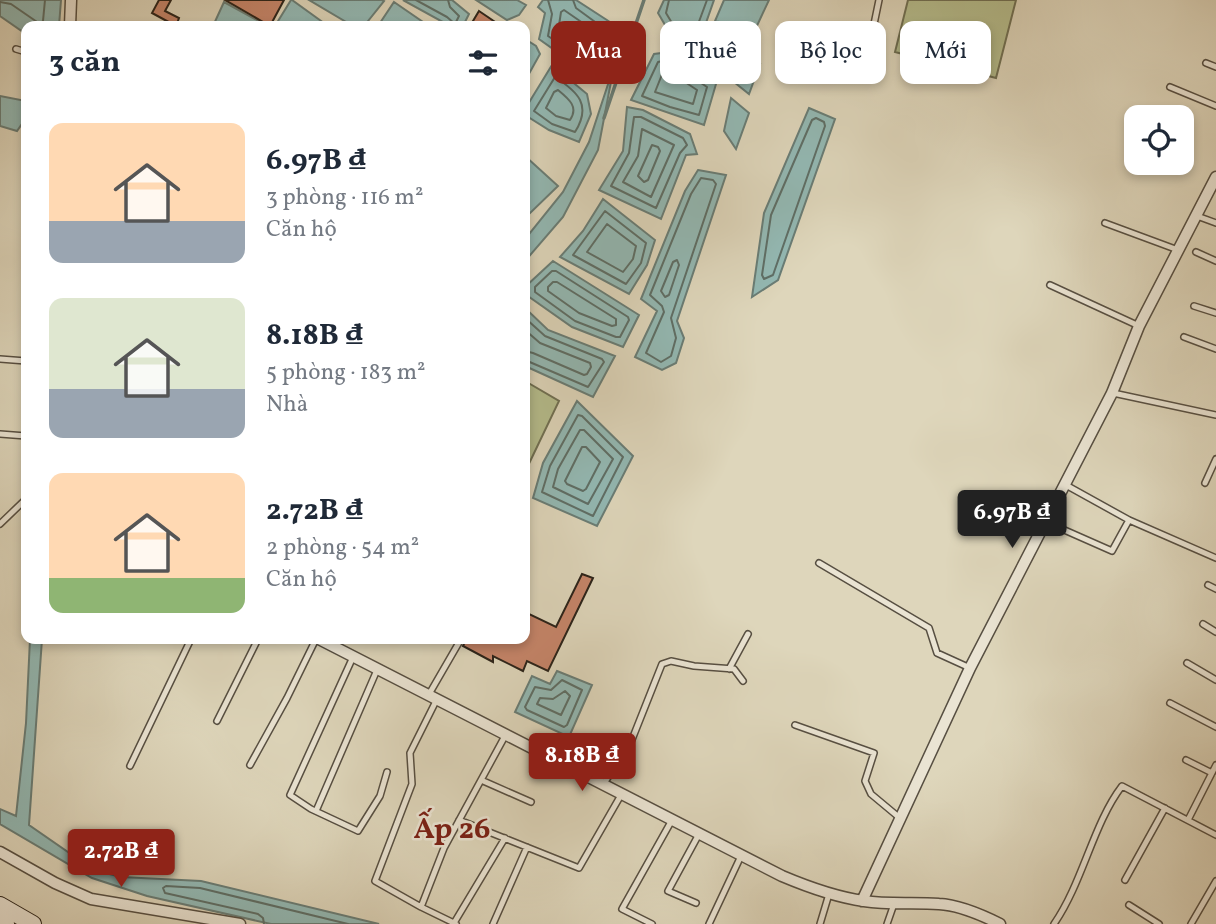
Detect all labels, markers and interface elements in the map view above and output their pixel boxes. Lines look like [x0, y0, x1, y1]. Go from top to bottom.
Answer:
chip: Mua [551, 21, 646, 84]
chip: Thuê [660, 21, 761, 84]
chip: Bộ lọc [775, 21, 886, 84]
chip: Mới [900, 21, 991, 84]
text: 3 căn [49, 42, 120, 84]
icon: filters [464, 44, 502, 82]
map controls [1124, 105, 1194, 175]
button: locate [1124, 105, 1194, 175]
text: 6.97B ₫ [266, 140, 366, 182]
icon: home [105, 151, 189, 235]
text: 3 phòng · 116 m² [266, 182, 423, 214]
text: Căn hộ [266, 214, 337, 246]
text: 8.18B ₫ [266, 315, 363, 357]
icon: home [105, 326, 189, 410]
text: 5 phòng · 183 m² [266, 357, 426, 389]
text: Nhà [266, 389, 308, 421]
text: 2.72B ₫ [266, 490, 363, 532]
pin: 6.97B ₫ [947, 490, 1077, 550]
text: 6.97B ₫ [974, 497, 1050, 529]
icon: home [105, 501, 189, 585]
text: 2 phòng · 54 m² [266, 532, 419, 564]
text: Căn hộ [266, 564, 337, 596]
pin: 8.18B ₫ [517, 734, 647, 793]
text: 8.18B ₫ [545, 740, 619, 772]
district label: Ấp 26 [413, 808, 491, 851]
pin: 2.72B ₫ [56, 830, 186, 889]
text: 2.72B ₫ [84, 836, 158, 868]

